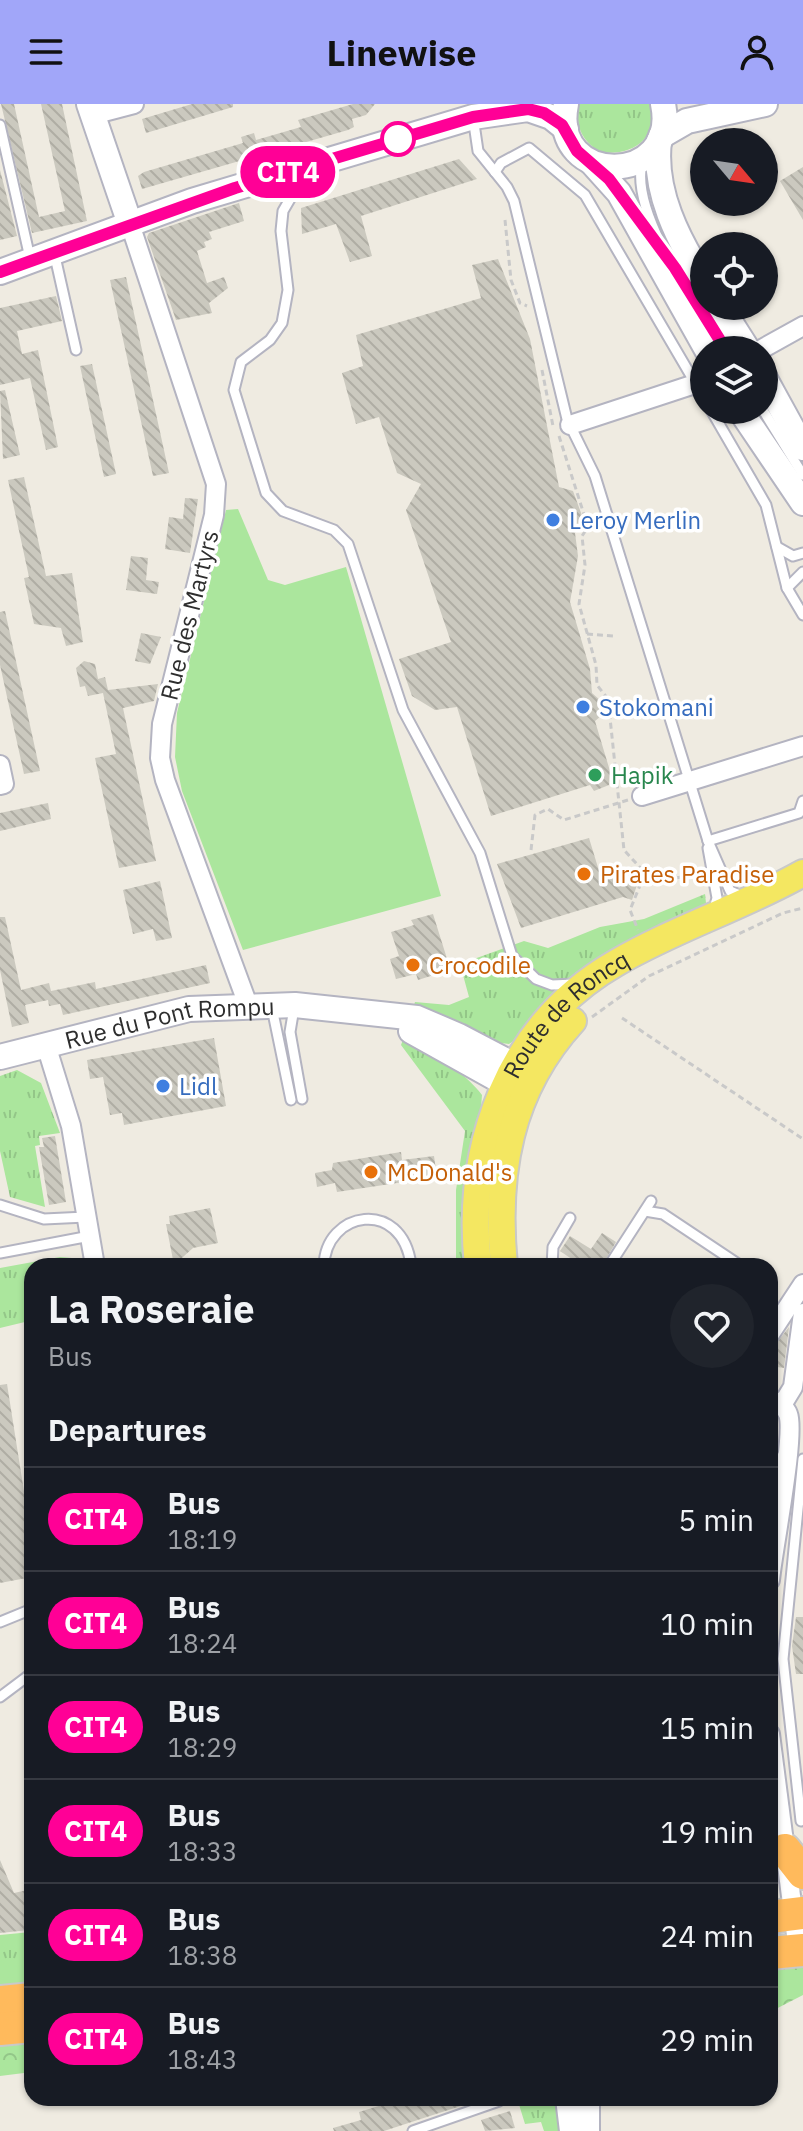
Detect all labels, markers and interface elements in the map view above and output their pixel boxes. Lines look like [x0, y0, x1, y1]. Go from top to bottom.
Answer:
text: Linewise [327, 29, 476, 76]
icon: menu [24, 30, 68, 74]
icon: person [735, 30, 779, 74]
unlabelled marker [381, 122, 415, 156]
north arrow [690, 128, 778, 216]
map controls [690, 128, 778, 424]
line badge: CIT4 [232, 146, 344, 198]
text: CIT4 [256, 153, 320, 190]
button: locate [690, 232, 778, 320]
button: layers [690, 336, 778, 424]
place label: Leroy Merlin [569, 504, 701, 536]
marker: Leroy Merlin [544, 511, 562, 529]
street label: Rue des Martyrs [152, 527, 226, 703]
place label: Stokomani [599, 691, 714, 723]
marker: Stokomani [574, 698, 592, 716]
place label: Hapik [611, 759, 674, 791]
marker: Hapik [586, 766, 604, 784]
place label: Pirates Paradise [600, 858, 774, 890]
marker: Pirates Paradise [575, 865, 593, 883]
street label: Route de Roncq [495, 943, 635, 1084]
place label: Crocodile [429, 949, 531, 981]
marker: Crocodile [404, 956, 422, 974]
street label: Rue du Pont Rompu [61, 990, 275, 1056]
place label: Lidl [179, 1070, 217, 1102]
marker: Lidl [154, 1077, 172, 1095]
place label: McDonald's [387, 1156, 513, 1188]
marker: McDonald's [362, 1163, 380, 1181]
text: La Roseraie [48, 1284, 255, 1333]
button: heart [670, 1284, 754, 1368]
text: Bus [48, 1339, 92, 1373]
text: Departures [48, 1410, 207, 1449]
text: Bus [167, 1483, 220, 1522]
text: CIT4 [64, 1500, 127, 1537]
text: 5 min [678, 1500, 754, 1539]
text: 18:19 [167, 1522, 237, 1556]
text: Bus [167, 1587, 220, 1626]
text: CIT4 [64, 1604, 127, 1641]
text: 10 min [660, 1604, 754, 1643]
text: 18:24 [167, 1626, 237, 1660]
text: Bus [167, 1691, 220, 1730]
text: CIT4 [64, 1708, 127, 1745]
text: 15 min [660, 1708, 754, 1747]
text: 18:29 [167, 1730, 237, 1764]
text: Bus [167, 1795, 220, 1834]
text: CIT4 [64, 1812, 127, 1849]
text: 19 min [660, 1812, 754, 1851]
text: 18:33 [167, 1834, 237, 1868]
text: Bus [167, 1899, 220, 1938]
text: CIT4 [64, 1916, 127, 1953]
text: 24 min [660, 1916, 754, 1955]
text: 18:38 [167, 1938, 237, 1972]
text: Bus [167, 2003, 220, 2042]
text: CIT4 [64, 2020, 127, 2057]
text: 29 min [660, 2020, 754, 2059]
text: 18:43 [167, 2042, 237, 2076]

